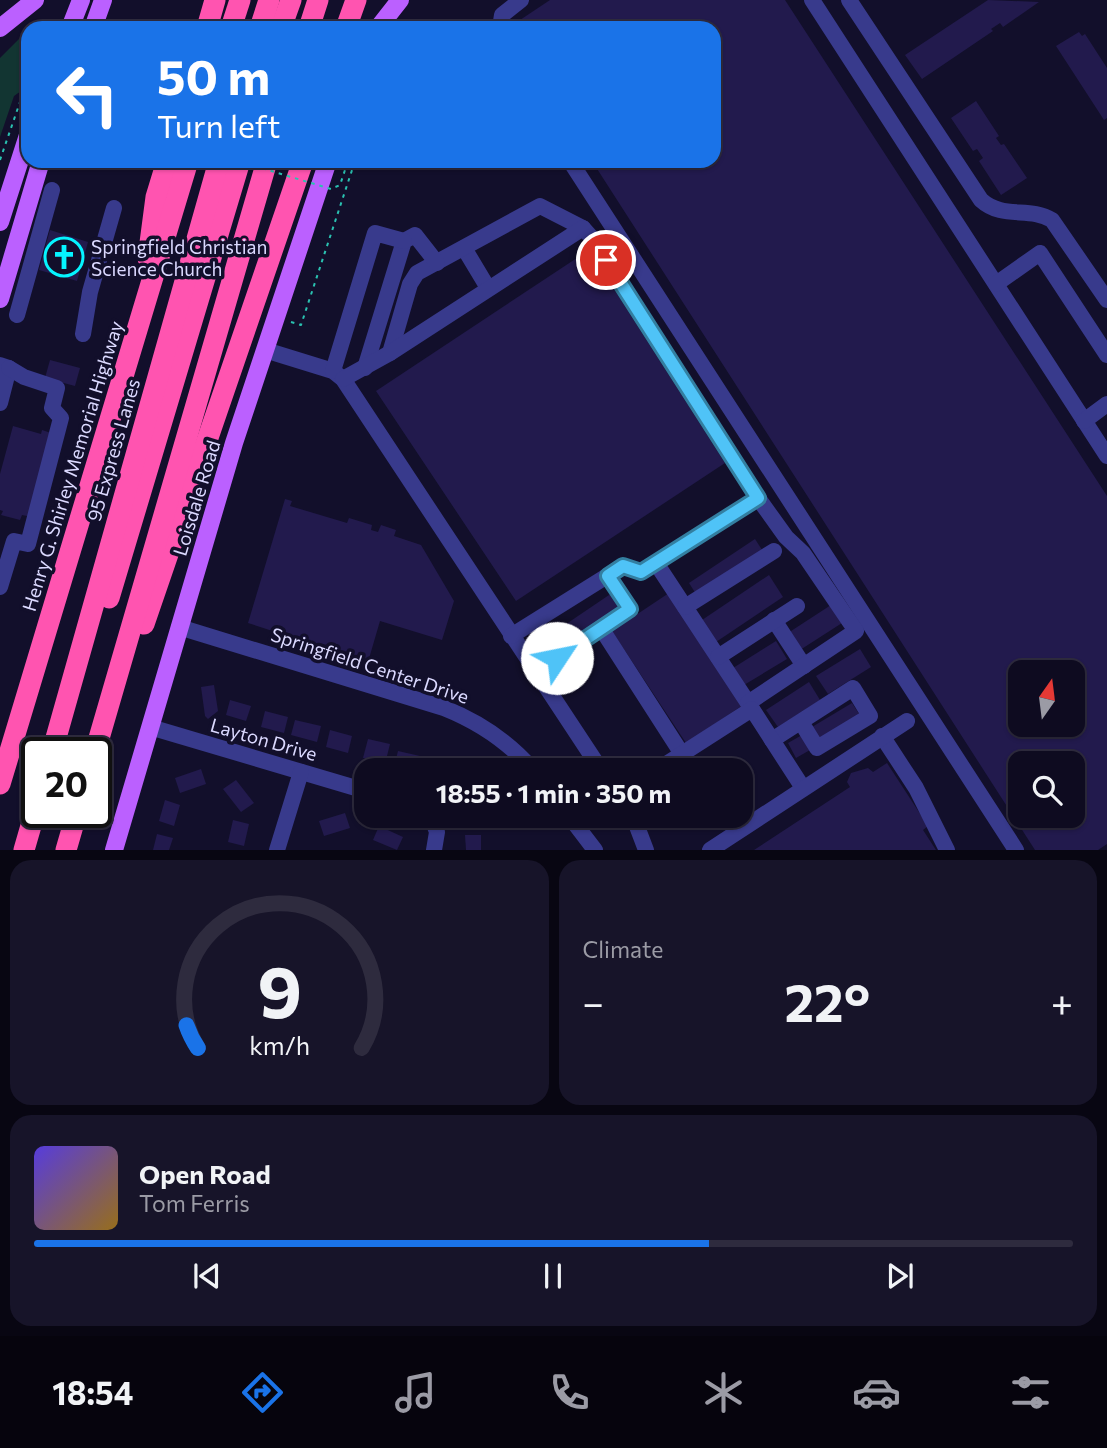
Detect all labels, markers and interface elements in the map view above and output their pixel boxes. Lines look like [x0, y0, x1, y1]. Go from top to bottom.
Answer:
text: 50 m [157, 45, 270, 105]
icon: left [42, 49, 133, 140]
text: Turn left [157, 105, 281, 145]
pin [576, 230, 636, 290]
place label: Springfield Christian Science Church [91, 235, 267, 280]
church icon: Springfield Christian Science Church [43, 236, 85, 278]
icon: arrive [587, 241, 625, 279]
street label: Henry G. Shirley Memorial Highway [17, 318, 127, 614]
street label: 95 Express Lanes [82, 376, 144, 524]
street label: Loisdale Road [168, 437, 224, 559]
position arrow [520, 621, 594, 695]
street label: Springfield Center Drive [268, 622, 472, 708]
north arrow [1008, 660, 1085, 737]
map controls [1008, 660, 1085, 828]
street label: Layton Drive [208, 713, 320, 765]
speed limit sign: 20 [21, 737, 112, 828]
button: search [1008, 751, 1085, 828]
text: 18:55 · 1 min · 350 m [436, 777, 671, 808]
text: Climate [583, 935, 664, 963]
text: 9 [257, 945, 302, 1034]
text: 22° [785, 969, 870, 1033]
text: − [583, 978, 604, 1025]
text: + [1051, 978, 1073, 1025]
text: km/h [249, 1030, 310, 1060]
text: Open Road [139, 1158, 271, 1189]
text: Tom Ferris [139, 1189, 250, 1217]
icon: previous [188, 1257, 226, 1295]
icon: pause [534, 1257, 572, 1295]
icon: next [881, 1257, 919, 1295]
icon: directions [238, 1368, 287, 1417]
icon: music [391, 1368, 440, 1417]
icon: phone [545, 1368, 594, 1417]
icon: climate [699, 1368, 748, 1417]
icon: car [852, 1368, 901, 1417]
icon: filters [1006, 1368, 1055, 1417]
text: 18:54 [52, 1372, 133, 1412]

